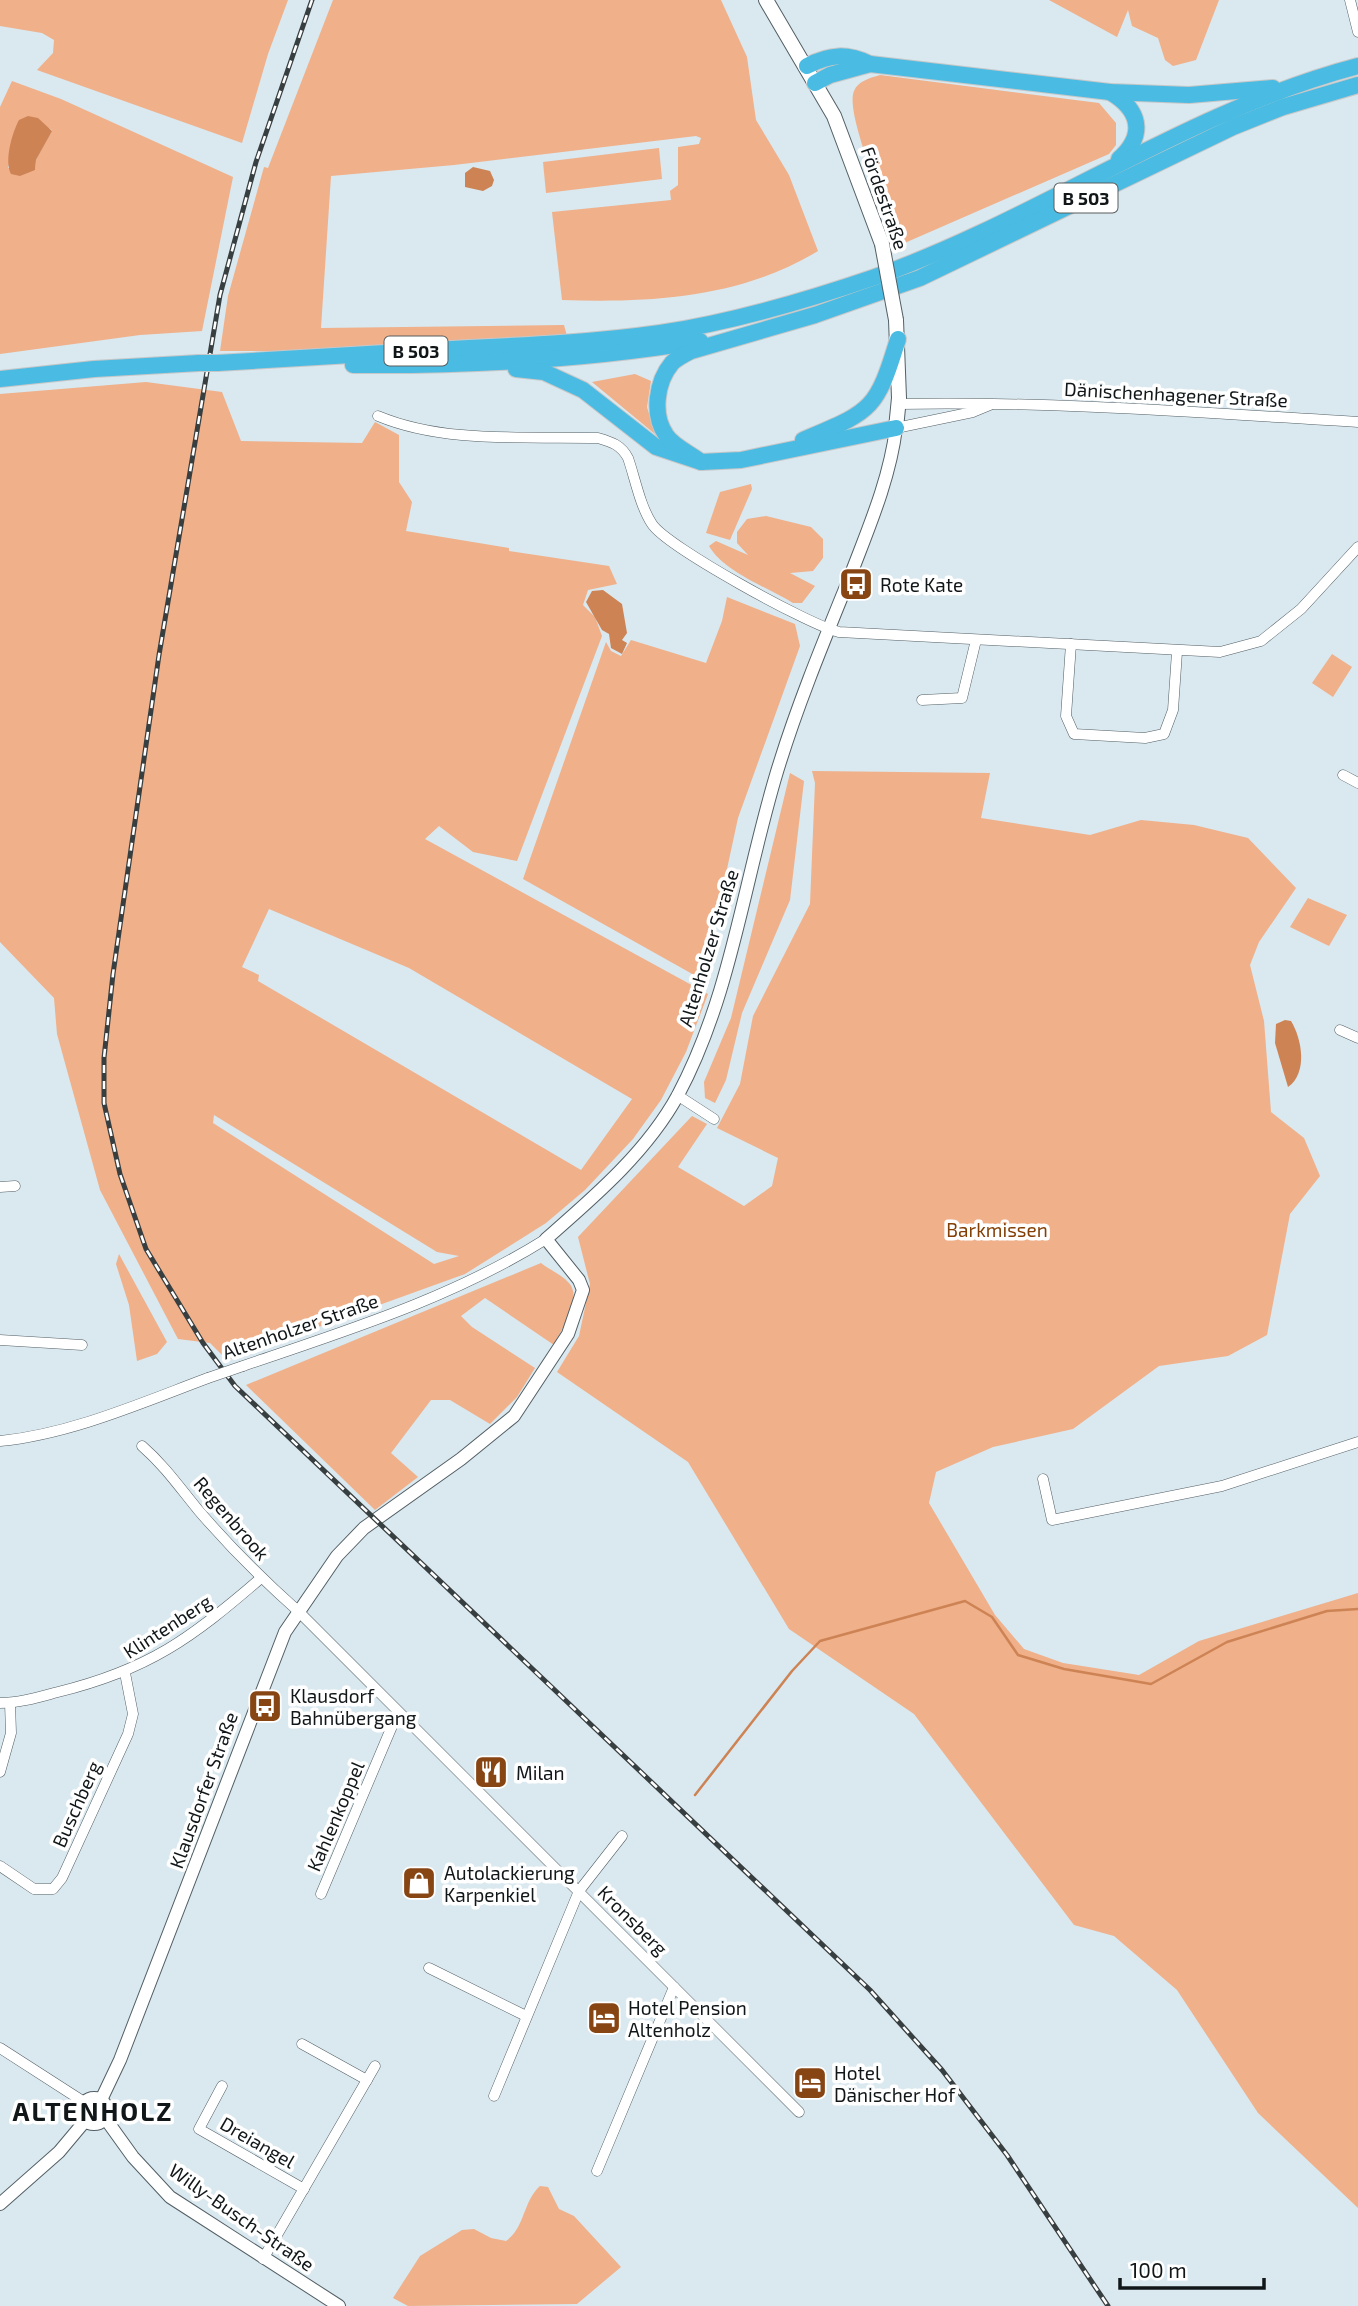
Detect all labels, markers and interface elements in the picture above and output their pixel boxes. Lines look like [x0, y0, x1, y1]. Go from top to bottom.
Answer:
street label: Fördestraße [857, 144, 913, 252]
road number: B 503 [1054, 183, 1118, 212]
road number: B 503 [384, 337, 448, 366]
street label: Dänischenhagener Straße [1064, 377, 1288, 411]
bus stop icon: Rote Kate [837, 565, 875, 603]
place label: Rote Kate [880, 573, 963, 596]
street label: Altenholzer Straße [673, 866, 743, 1030]
park label: Barkmissen [946, 1218, 1048, 1241]
street label: Altenholzer Straße [219, 1289, 381, 1363]
street label: Regenbrook [190, 1472, 275, 1565]
street label: Klintenberg [119, 1589, 216, 1663]
place label: Klausdorf Bahnübergang [290, 1684, 417, 1729]
bus stop icon: Klausdorf Bahnübergang [246, 1687, 284, 1725]
street label: Klausdorfer Straße [164, 1709, 242, 1871]
restaurant icon: Milan [472, 1753, 510, 1791]
street label: Buschberg [47, 1757, 105, 1851]
street label: Kahlenkoppel [301, 1757, 369, 1875]
place label: Milan [516, 1761, 565, 1784]
place label: Autolackierung Karpenkiel [444, 1861, 575, 1906]
shop icon: Autolackierung Karpenkiel [400, 1864, 438, 1902]
street label: Kronsberg [593, 1880, 673, 1960]
place label: Hotel Pension Altenholz [628, 1996, 747, 2041]
hotel icon: Hotel Pension Altenholz [585, 1999, 623, 2037]
place label: Hotel Dänischer Hof [834, 2061, 956, 2106]
hotel icon: Hotel Dänischer Hof [791, 2064, 829, 2102]
district label: ALTENHOLZ [13, 2095, 173, 2126]
street label: Dreiangel [216, 2111, 300, 2173]
street label: Willy-Busch-Straße [165, 2158, 319, 2276]
scale bar [1120, 2246, 1264, 2290]
text: 100 m [1130, 2257, 1187, 2282]

